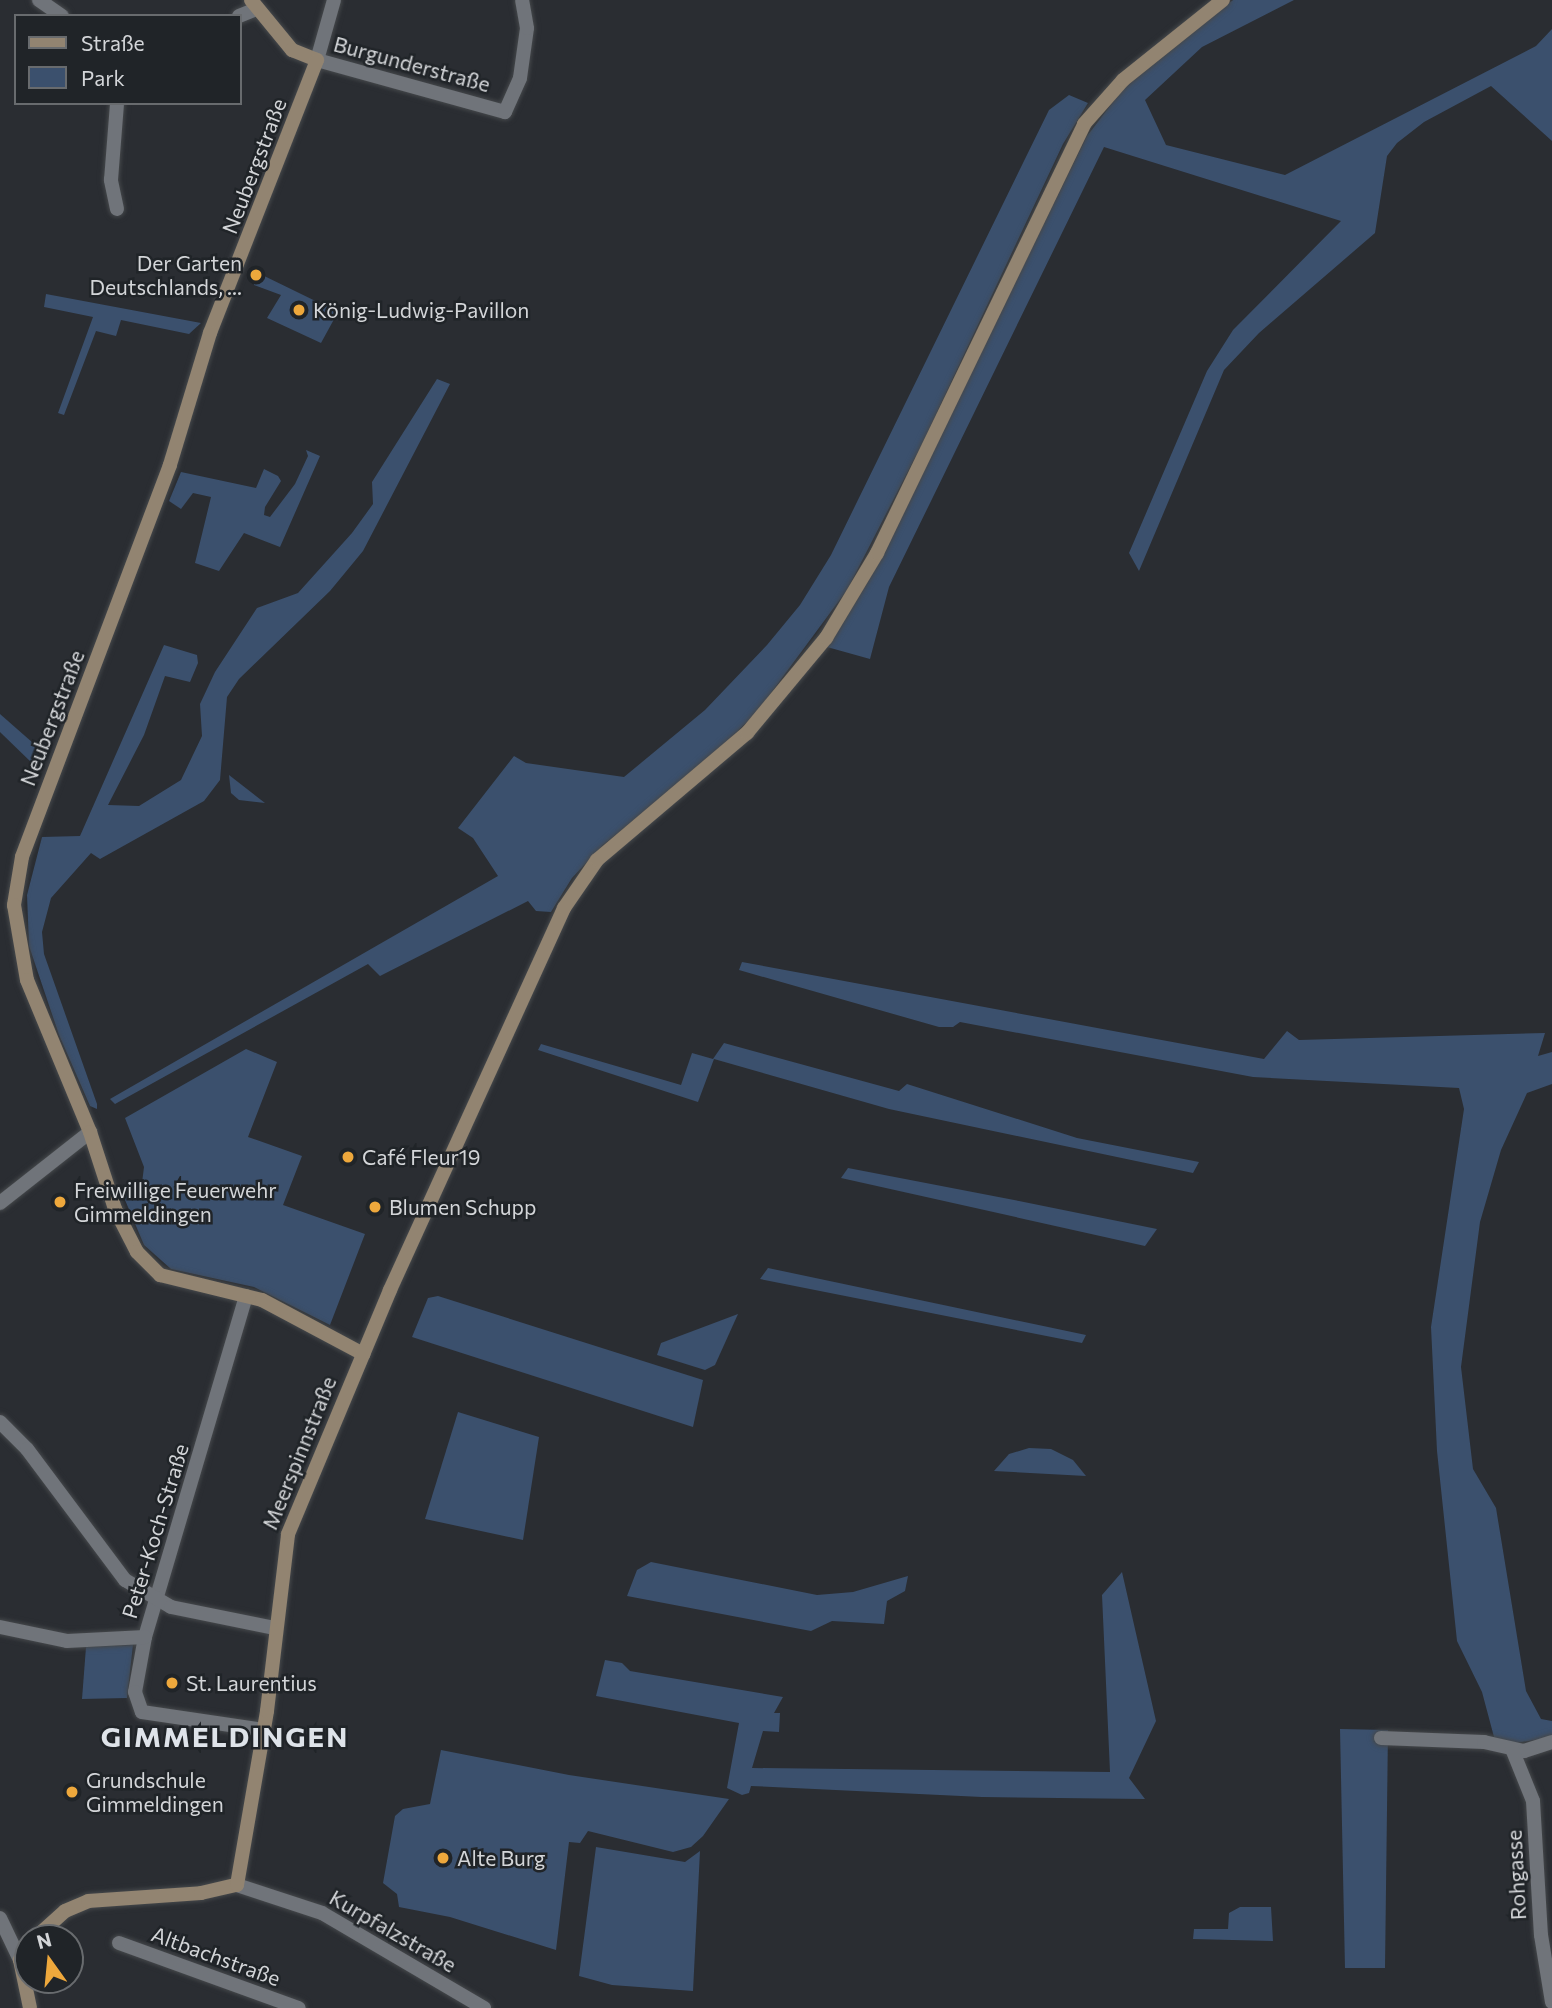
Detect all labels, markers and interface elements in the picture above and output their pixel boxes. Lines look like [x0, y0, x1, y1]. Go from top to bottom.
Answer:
legend [14, 14, 242, 105]
text: Straße [81, 30, 145, 55]
street label: Burgunderstraße [331, 31, 493, 97]
text: Park [81, 65, 125, 90]
street label: Neubergstraße [217, 95, 291, 237]
place label: Der Garten Deutschlands, ... [90, 250, 242, 300]
marker: Der Garten Deutschlands, ... [248, 267, 264, 283]
place label: König-Ludwig-Pavillon [313, 297, 529, 323]
marker: König-Ludwig-Pavillon [291, 302, 307, 318]
street label: Neubergstraße [15, 647, 89, 789]
place label: Café Fleur19 [362, 1144, 481, 1170]
marker: Café Fleur19 [340, 1149, 356, 1165]
place label: Freiwillige Feuerwehr Gimmeldingen [74, 1177, 277, 1227]
marker: Freiwillige Feuerwehr Gimmeldingen [52, 1194, 68, 1210]
place label: Blumen Schupp [389, 1194, 536, 1220]
marker: Blumen Schupp [367, 1199, 383, 1215]
street label: Meerspinnstraße [257, 1373, 341, 1533]
street label: Peter-Koch-Straße [116, 1441, 194, 1621]
place label: St. Laurentius [186, 1670, 317, 1696]
marker: St. Laurentius [164, 1675, 180, 1691]
district label: GIMMELDINGEN [102, 1719, 348, 1753]
place label: Grundschule Gimmeldingen [86, 1767, 224, 1817]
marker: Grundschule Gimmeldingen [64, 1784, 80, 1800]
street label: Rohgasse [1501, 1829, 1531, 1921]
place label: Alte Burg [457, 1845, 545, 1871]
marker: Alte Burg [435, 1850, 451, 1866]
street label: Kurpfalzstraße [325, 1885, 461, 1977]
street label: Altbachstraße [148, 1921, 284, 1991]
north arrow [14, 1924, 84, 1994]
text: N [34, 1927, 54, 1953]

